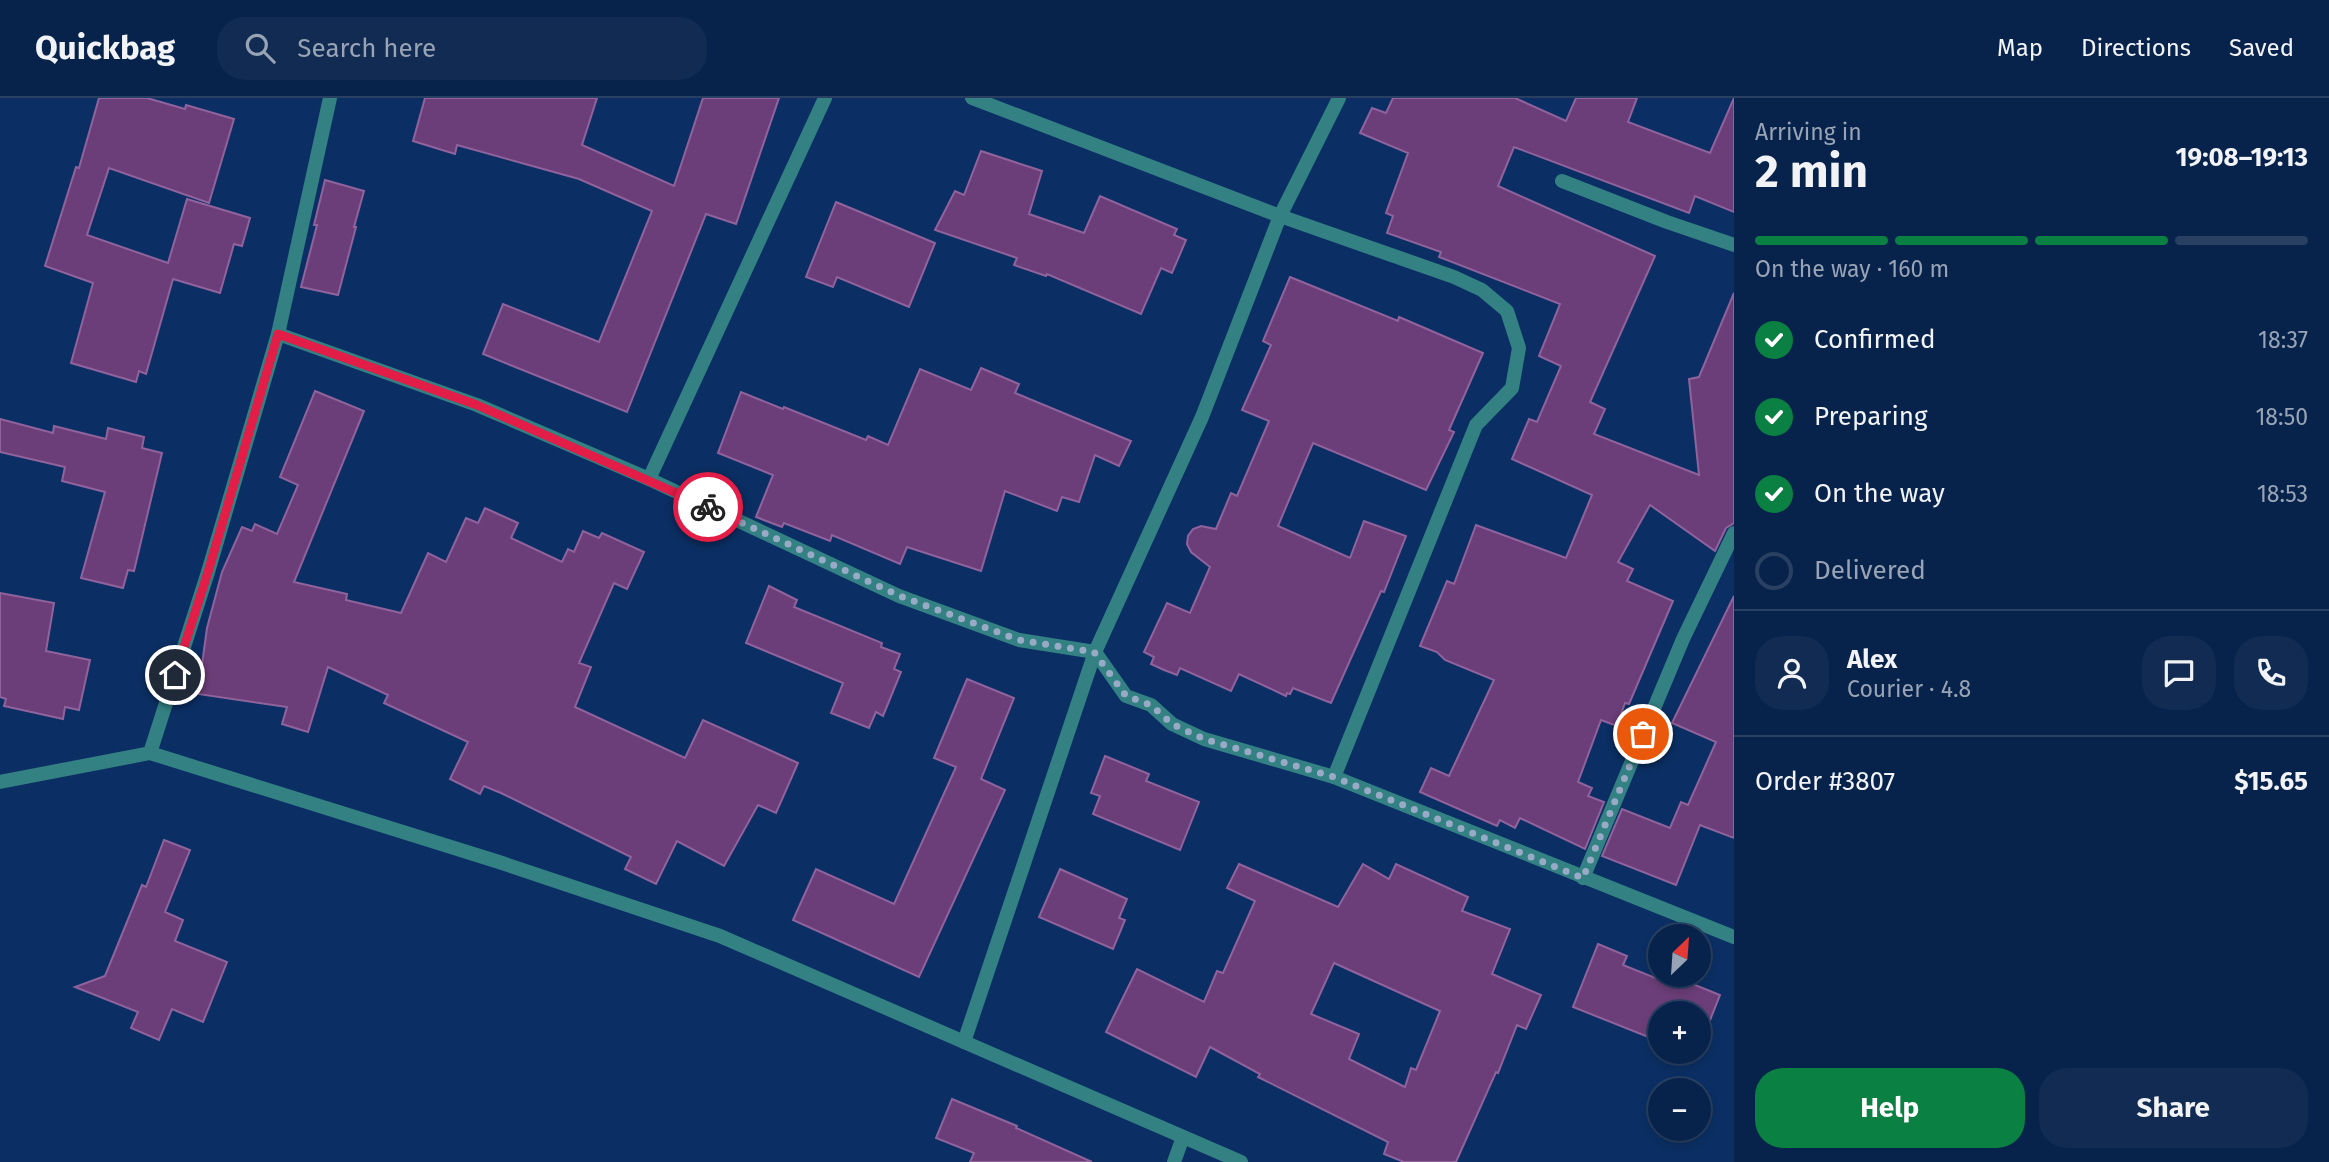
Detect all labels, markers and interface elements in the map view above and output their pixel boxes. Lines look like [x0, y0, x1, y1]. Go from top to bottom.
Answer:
search box [217, 17, 707, 80]
text: Quickbag [35, 28, 175, 68]
icon: search [241, 29, 279, 67]
text: Search here [297, 33, 436, 64]
text: Map [1997, 34, 2043, 62]
text: Directions [2081, 34, 2191, 62]
text: Saved [2229, 34, 2294, 62]
text: Arriving in [1755, 118, 1862, 146]
text: 19:08–19:13 [2176, 142, 2308, 173]
text: 2 min [1755, 144, 1868, 199]
text: On the way · 160 m [1755, 255, 1949, 283]
icon: check [1755, 321, 1793, 359]
text: Confirmed [1814, 324, 1935, 355]
text: 18:37 [2258, 326, 2308, 354]
icon: check [1755, 398, 1793, 436]
text: Preparing [1814, 401, 1927, 432]
text: 18:50 [2255, 403, 2308, 431]
courier [673, 472, 743, 542]
icon: check [1755, 475, 1793, 513]
text: On the way [1814, 478, 1945, 509]
text: 18:53 [2257, 480, 2308, 508]
icon: bike [689, 488, 727, 526]
text: Delivered [1814, 555, 1926, 586]
button: person [1755, 636, 1829, 710]
button: chat [2142, 636, 2216, 710]
button: phone [2234, 636, 2308, 710]
text: Alex [1847, 644, 1897, 675]
pin [145, 645, 205, 705]
icon: home [156, 656, 194, 694]
text: Courier · 4.8 [1847, 675, 1971, 703]
pin [1613, 704, 1673, 764]
icon: bag [1624, 715, 1662, 753]
text: Order #3807 [1755, 766, 1895, 797]
text: $15.65 [2234, 766, 2308, 797]
north arrow [1648, 924, 1712, 987]
map controls [1648, 924, 1711, 1141]
button: + [1648, 1001, 1711, 1064]
button: Help [1755, 1068, 2025, 1148]
button: Share [2039, 1068, 2308, 1148]
button: − [1648, 1078, 1711, 1141]

